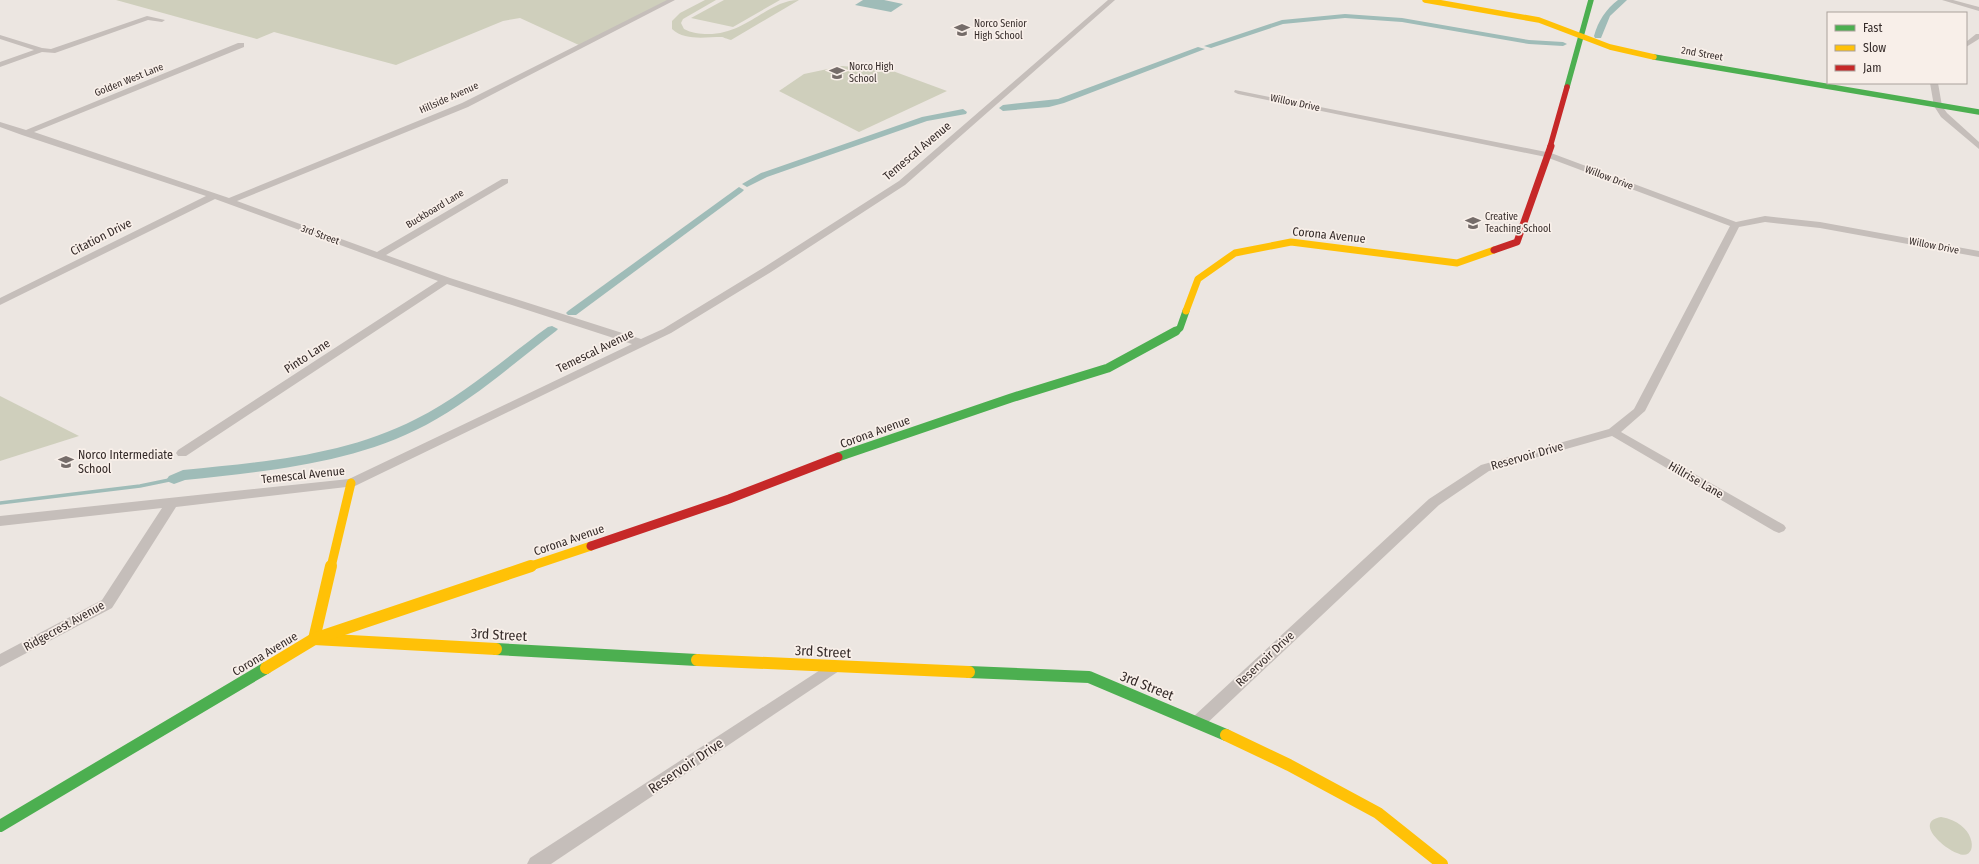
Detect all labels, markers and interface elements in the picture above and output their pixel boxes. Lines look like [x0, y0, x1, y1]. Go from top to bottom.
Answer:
legend [1827, 12, 1967, 84]
place label: Norco Senior High School [974, 18, 1027, 42]
school or university icon: Norco Senior High School [953, 21, 971, 39]
text: Fast [1863, 21, 1882, 35]
text: Slow [1863, 41, 1886, 55]
street label: 2nd Street [1680, 44, 1724, 64]
street label: Golden West Lane [93, 61, 165, 99]
place label: Norco High School [849, 61, 894, 85]
text: Jam [1863, 61, 1881, 75]
school or university icon: Norco High School [828, 64, 846, 82]
street label: Hillside Avenue [418, 80, 480, 116]
street label: Willow Drive [1269, 92, 1321, 114]
street label: Temescal Avenue [880, 119, 954, 183]
street label: Willow Drive [1583, 163, 1635, 193]
street label: Buckboard Lane [404, 187, 466, 231]
place label: Creative Teaching School [1485, 211, 1551, 235]
school or university icon: Creative Teaching School [1464, 214, 1482, 232]
street label: Citation Drive [68, 216, 134, 258]
street label: 3rd Street [299, 223, 342, 248]
street label: Corona Avenue [1292, 224, 1366, 246]
street label: Willow Drive [1908, 235, 1960, 257]
street label: Temescal Avenue [554, 326, 636, 376]
street label: Pinto Lane [281, 336, 333, 376]
street label: Corona Avenue [838, 413, 912, 451]
street label: Reservoir Drive [1489, 439, 1565, 473]
place label: Norco Intermediate School [78, 448, 173, 476]
school or university icon: Norco Intermediate School [57, 453, 75, 471]
street label: Hillrise Lane [1666, 459, 1726, 501]
street label: Temescal Avenue [261, 464, 346, 486]
street label: Corona Avenue [532, 521, 606, 559]
street label: Ridgecrest Avenue [21, 598, 107, 654]
street label: 3rd Street [471, 625, 528, 645]
street label: Reservoir Drive [1233, 628, 1297, 690]
street label: Corona Avenue [230, 629, 300, 679]
street label: 3rd Street [795, 642, 852, 662]
street label: 3rd Street [1118, 668, 1177, 705]
street label: Reservoir Drive [645, 735, 727, 797]

